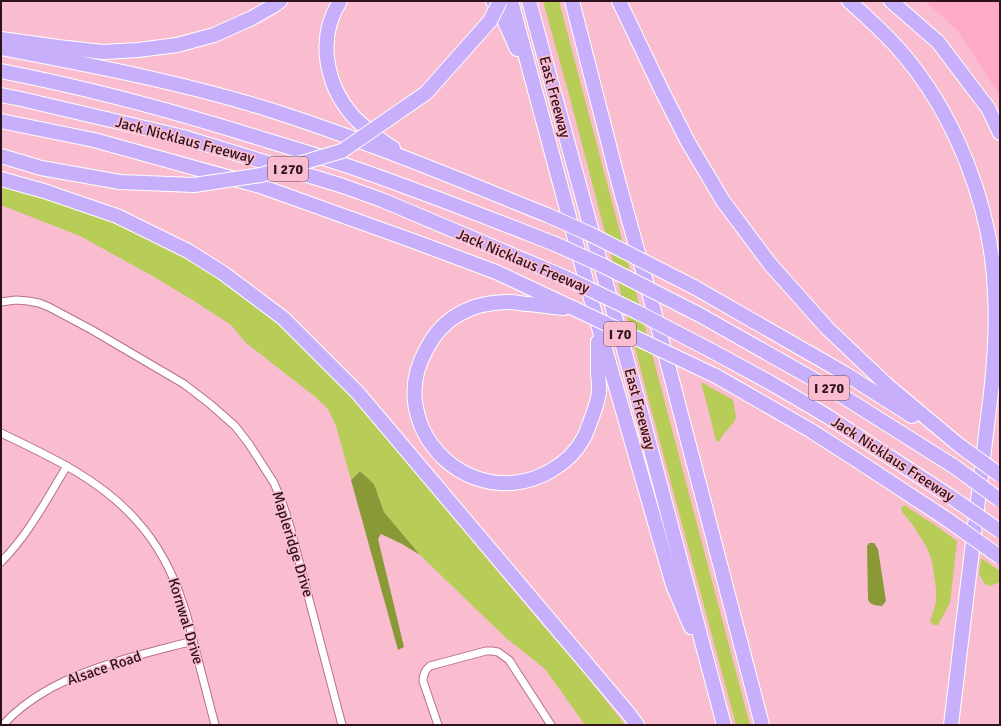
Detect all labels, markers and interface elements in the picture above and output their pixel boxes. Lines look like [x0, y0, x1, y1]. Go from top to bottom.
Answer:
street label: East Freeway [535, 54, 575, 140]
street label: Jack Nicklaus Freeway [114, 113, 256, 167]
road number: I 270 [268, 157, 308, 181]
street label: Jack Nicklaus Freeway [454, 225, 592, 297]
road number: I 70 [604, 322, 636, 346]
street label: East Freeway [620, 366, 660, 452]
road number: I 270 [809, 376, 849, 400]
street label: Jack Nicklaus Freeway [828, 412, 958, 506]
street label: Mapleridge Drive [268, 489, 318, 599]
street label: Kornwal Drive [164, 576, 208, 666]
street label: Alsace Road [64, 647, 144, 689]

